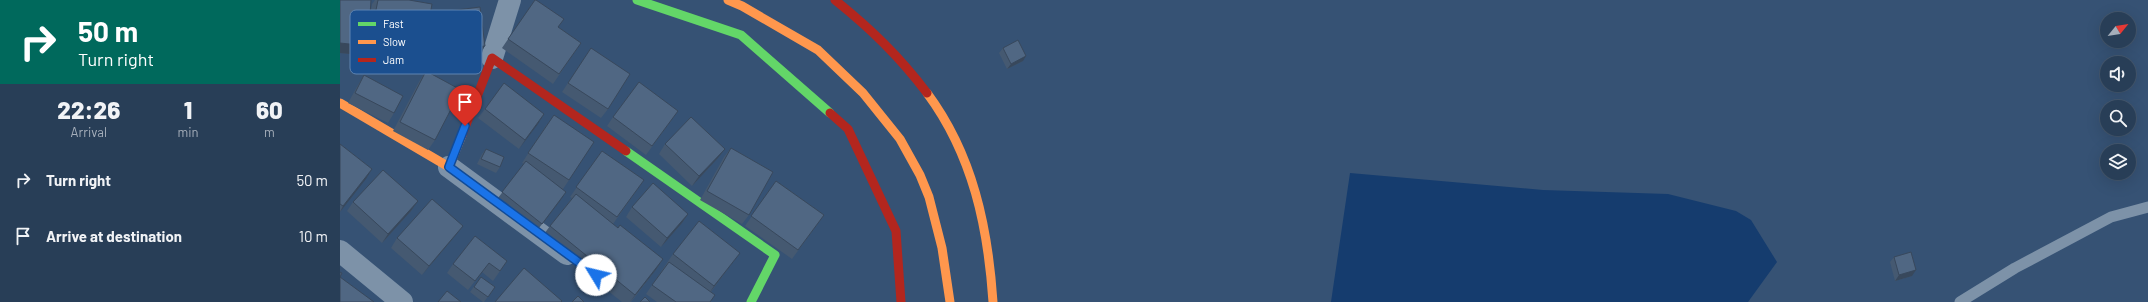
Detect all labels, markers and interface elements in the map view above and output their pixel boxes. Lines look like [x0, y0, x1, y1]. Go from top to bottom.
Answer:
legend [350, 10, 482, 74]
north arrow [2100, 12, 2136, 48]
map controls [2100, 12, 2136, 180]
text: 50 m [78, 14, 138, 48]
icon: right [12, 16, 64, 68]
text: Fast [383, 17, 404, 30]
text: Slow [383, 35, 406, 48]
text: Turn right [78, 48, 154, 70]
text: Jam [383, 53, 404, 66]
button: sound [2100, 56, 2136, 92]
pin [448, 85, 482, 126]
icon: arrive [454, 91, 476, 113]
text: 22:26 [57, 95, 120, 124]
text: 1 [184, 95, 192, 124]
text: 60 [256, 95, 283, 124]
button: search [2100, 100, 2136, 136]
text: Arrival [71, 124, 107, 140]
text: min [178, 124, 199, 140]
text: m [264, 124, 275, 140]
button: layers [2100, 144, 2136, 180]
icon: right [12, 169, 34, 191]
text: Turn right [46, 171, 111, 189]
text: 50 m [296, 171, 328, 189]
icon: arrive [12, 225, 34, 247]
text: Arrive at destination [46, 227, 182, 245]
text: 10 m [299, 227, 328, 245]
position arrow [575, 254, 617, 296]

